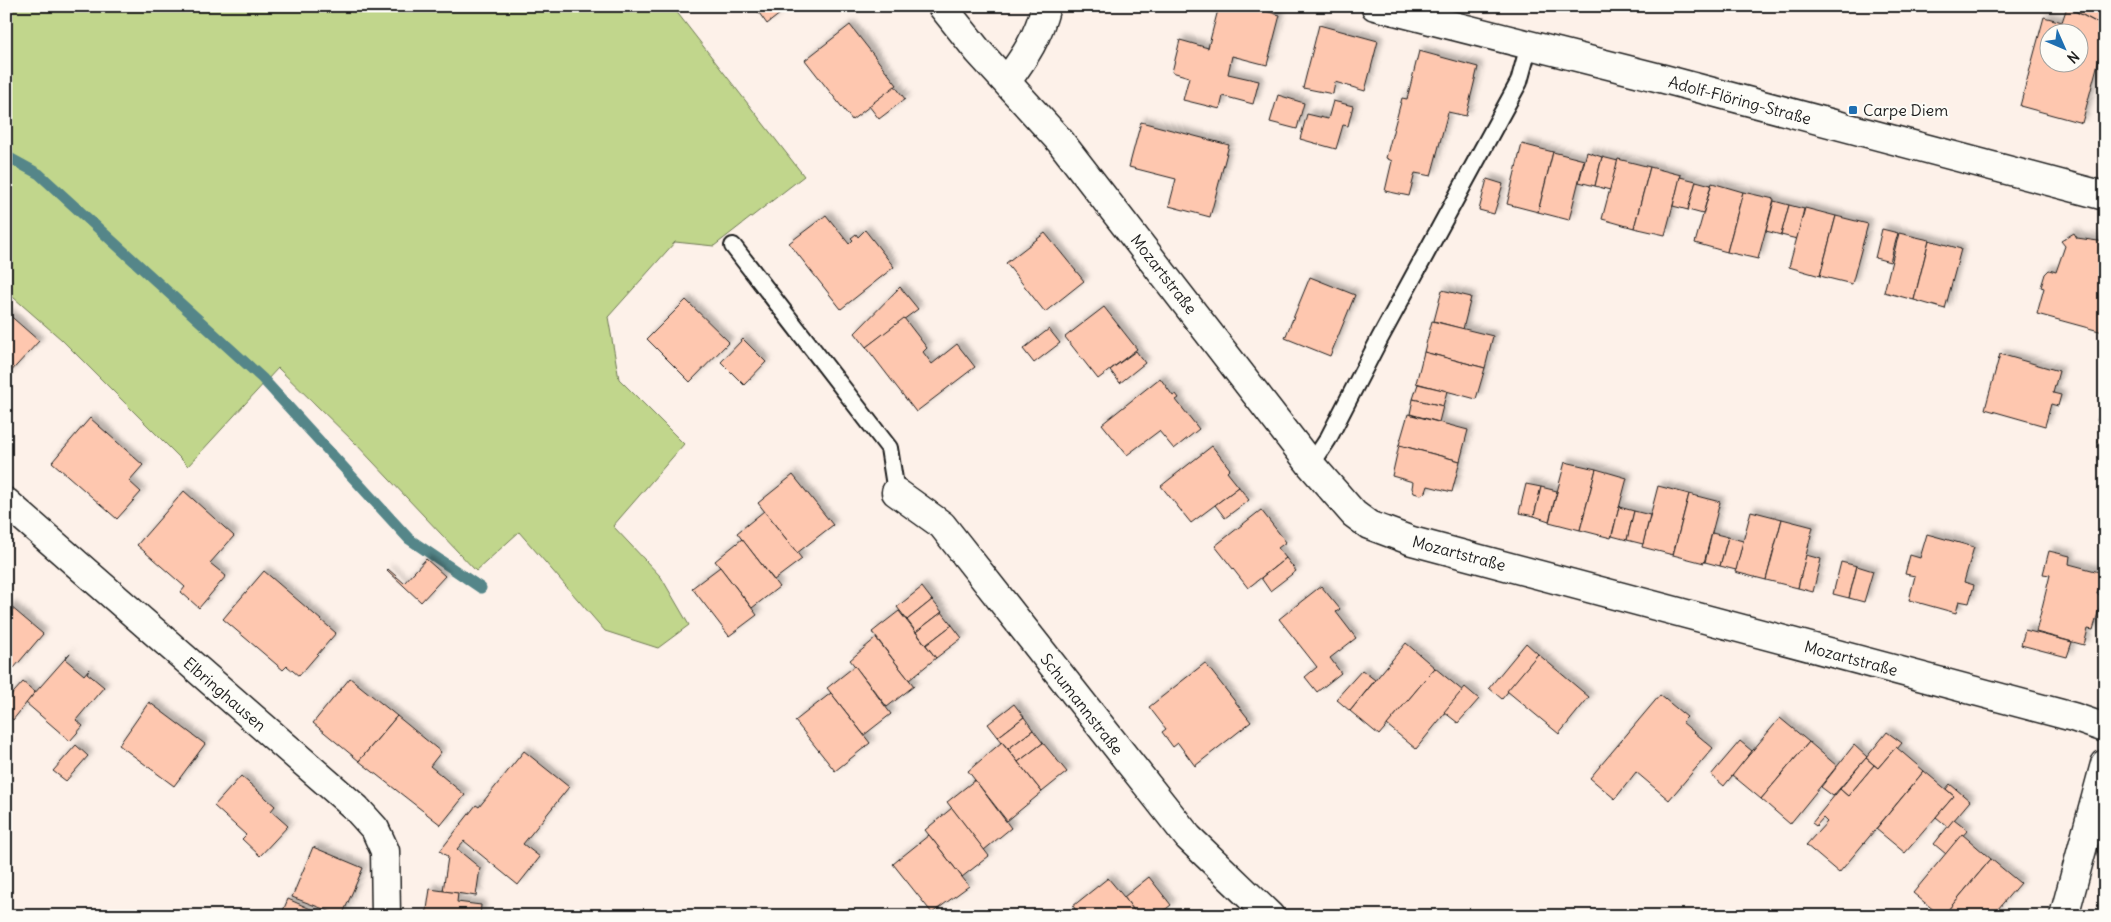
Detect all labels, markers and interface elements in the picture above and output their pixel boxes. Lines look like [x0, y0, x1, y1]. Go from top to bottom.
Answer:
north arrow [2038, 22, 2088, 72]
text: N [2063, 47, 2083, 67]
street label: Adolf-Flöring-Straße [1666, 71, 1814, 129]
place label: Carpe Diem [1863, 100, 1948, 120]
marker: Carpe Diem [1847, 104, 1859, 116]
street label: Mozartstraße [1127, 230, 1201, 318]
street label: Mozartstraße [1410, 531, 1508, 575]
street label: Mozartstraße [1802, 636, 1900, 680]
street label: Schumannstraße [1036, 649, 1128, 759]
street label: Elbringhausen [180, 653, 270, 735]

